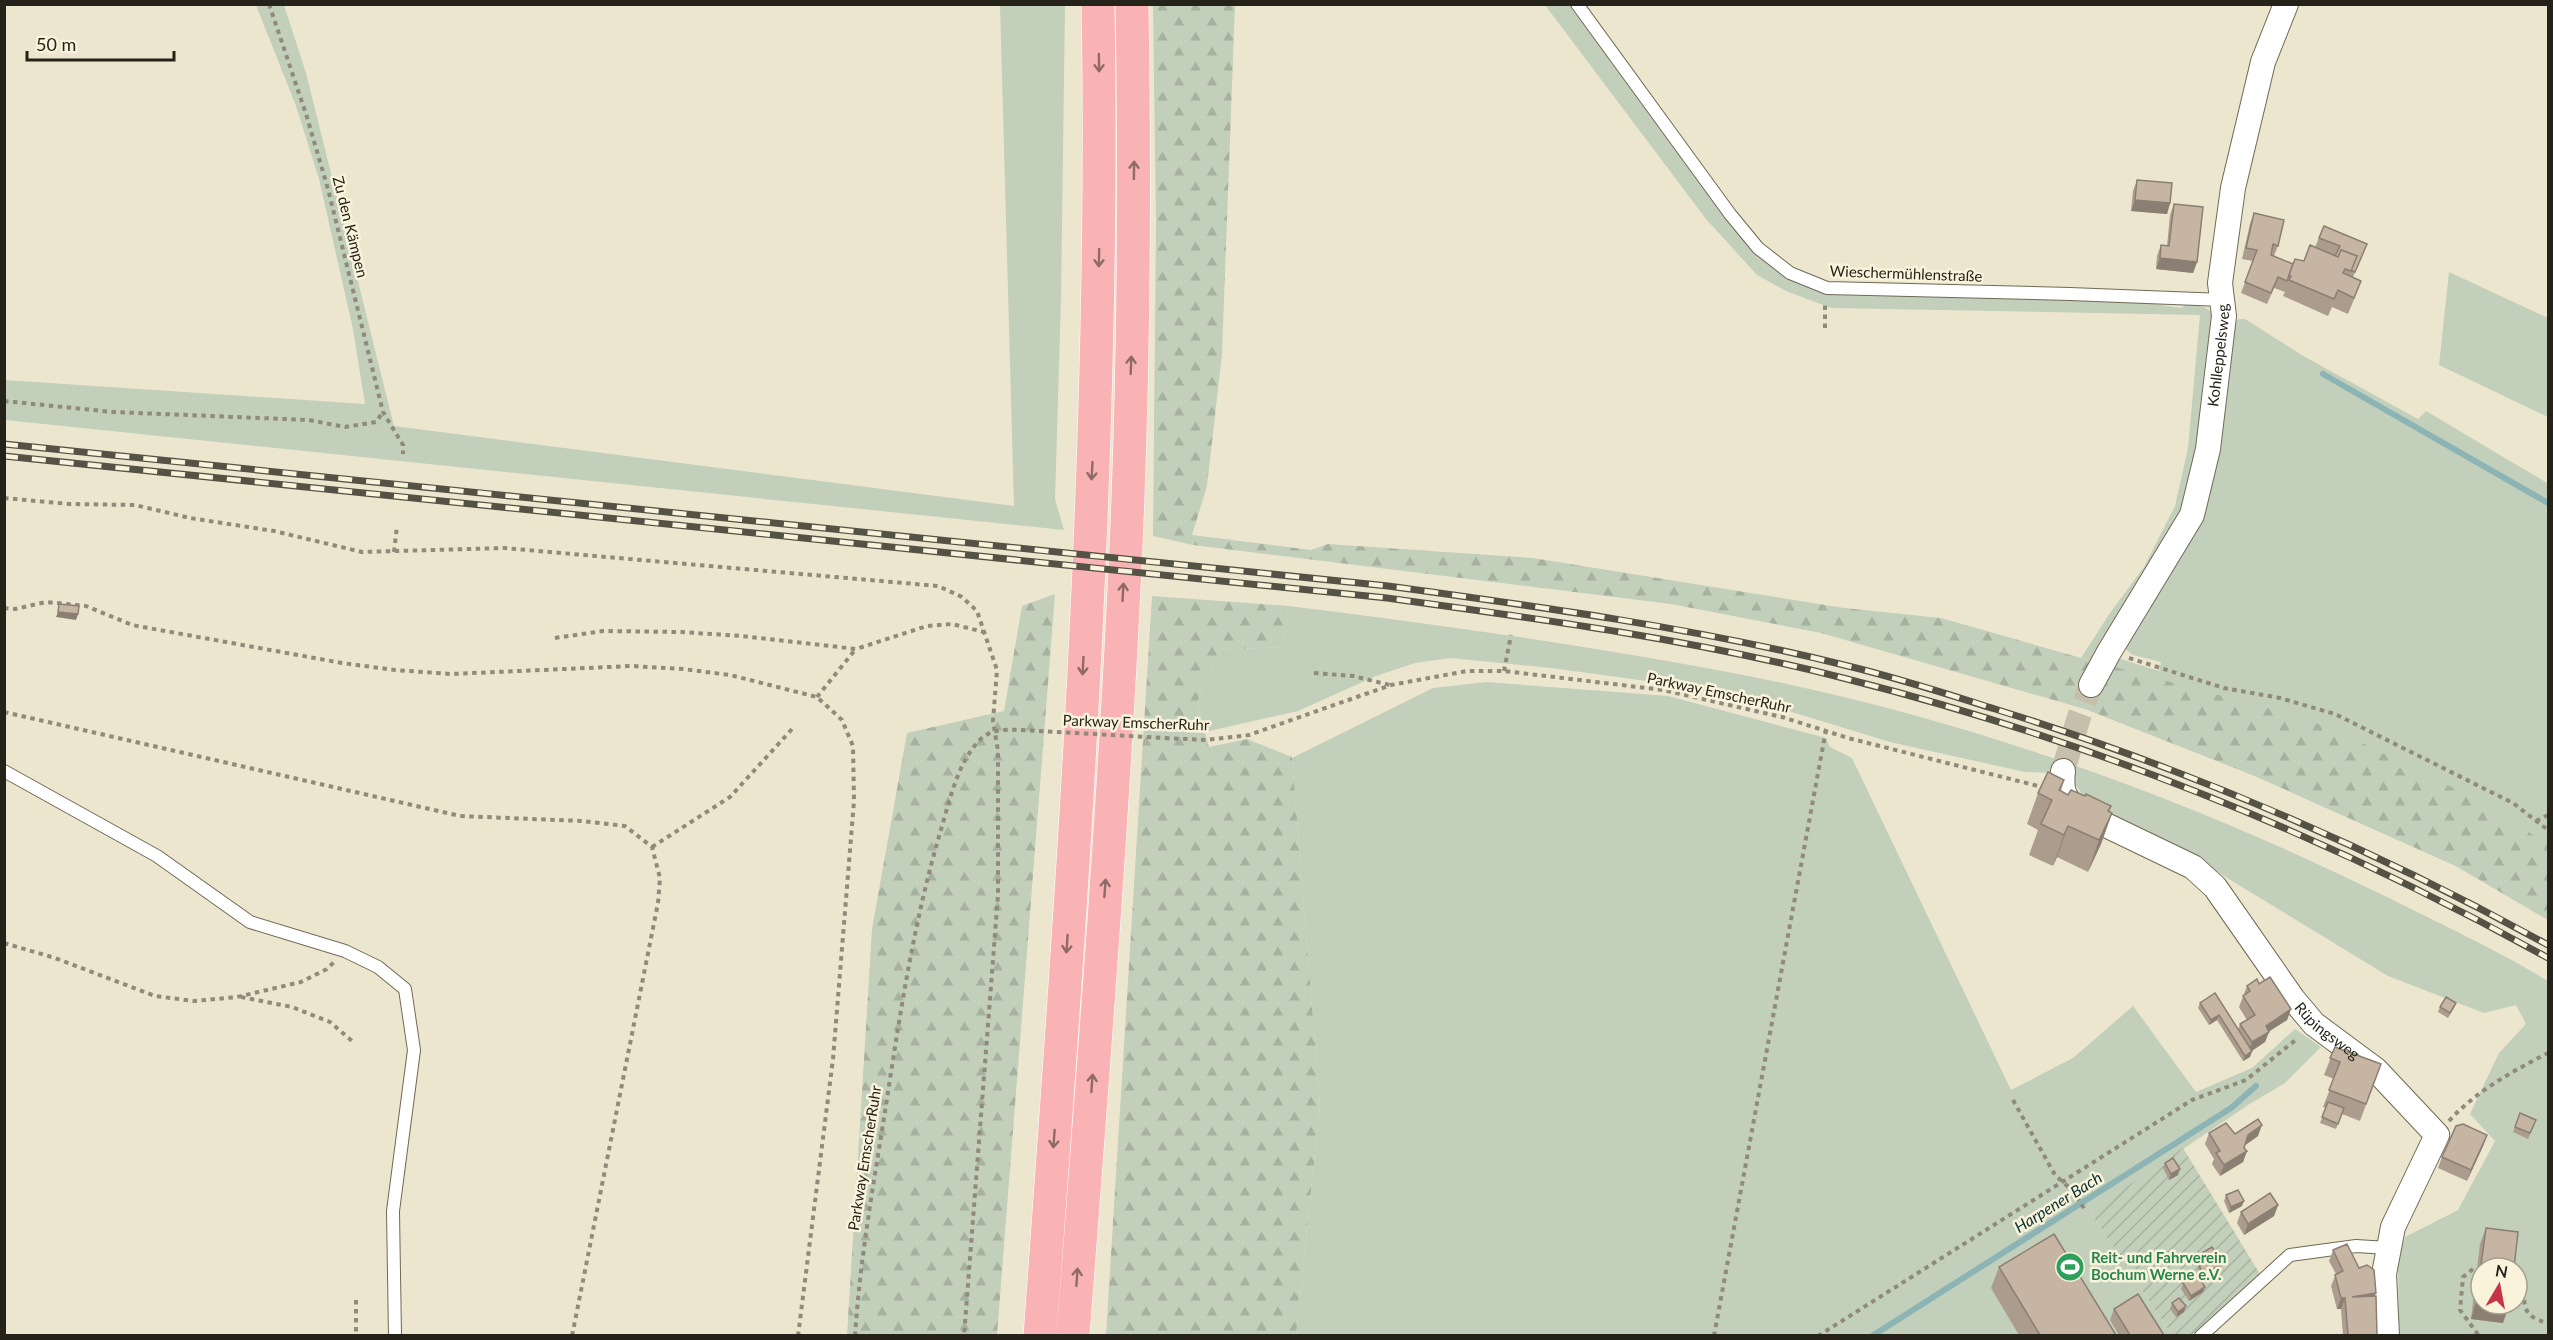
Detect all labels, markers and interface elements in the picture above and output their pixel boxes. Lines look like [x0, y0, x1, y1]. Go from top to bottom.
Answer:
scale bar [27, 24, 174, 62]
text: 50 m [36, 33, 76, 55]
one-way arrow [1093, 52, 1105, 72]
one-way arrow [1128, 160, 1140, 180]
street label: Zu den Kämpen [330, 174, 372, 279]
one-way arrow [1093, 247, 1105, 267]
street label: Wieschermühlenstraße [1829, 261, 1983, 285]
street label: Kohlleppelsweg [2203, 303, 2232, 408]
one-way arrow [1126, 355, 1137, 375]
one-way arrow [1087, 461, 1098, 481]
one-way arrow [1118, 582, 1129, 602]
one-way arrow [1078, 656, 1089, 676]
street label: Parkway EmscherRuhr [1646, 668, 1793, 716]
street label: Parkway EmscherRuhr [1062, 710, 1210, 734]
one-way arrow [1100, 879, 1111, 899]
one-way arrow [1061, 934, 1072, 954]
street label: Rüpingsweg [2292, 998, 2364, 1063]
one-way arrow [1086, 1073, 1097, 1093]
street label: Parkway EmscherRuhr [844, 1083, 884, 1232]
one-way arrow [1048, 1128, 1059, 1148]
water label: Harpener Bach [2011, 1167, 2105, 1236]
place label: Reit- und Fahrverein Bochum Werne e.V. [2091, 1248, 2226, 1283]
sports icon: Reit- und Fahrverein Bochum Werne e.V. [2054, 1251, 2086, 1283]
north arrow [2469, 1256, 2529, 1316]
text: N [2494, 1260, 2509, 1281]
one-way arrow [1072, 1268, 1083, 1288]

